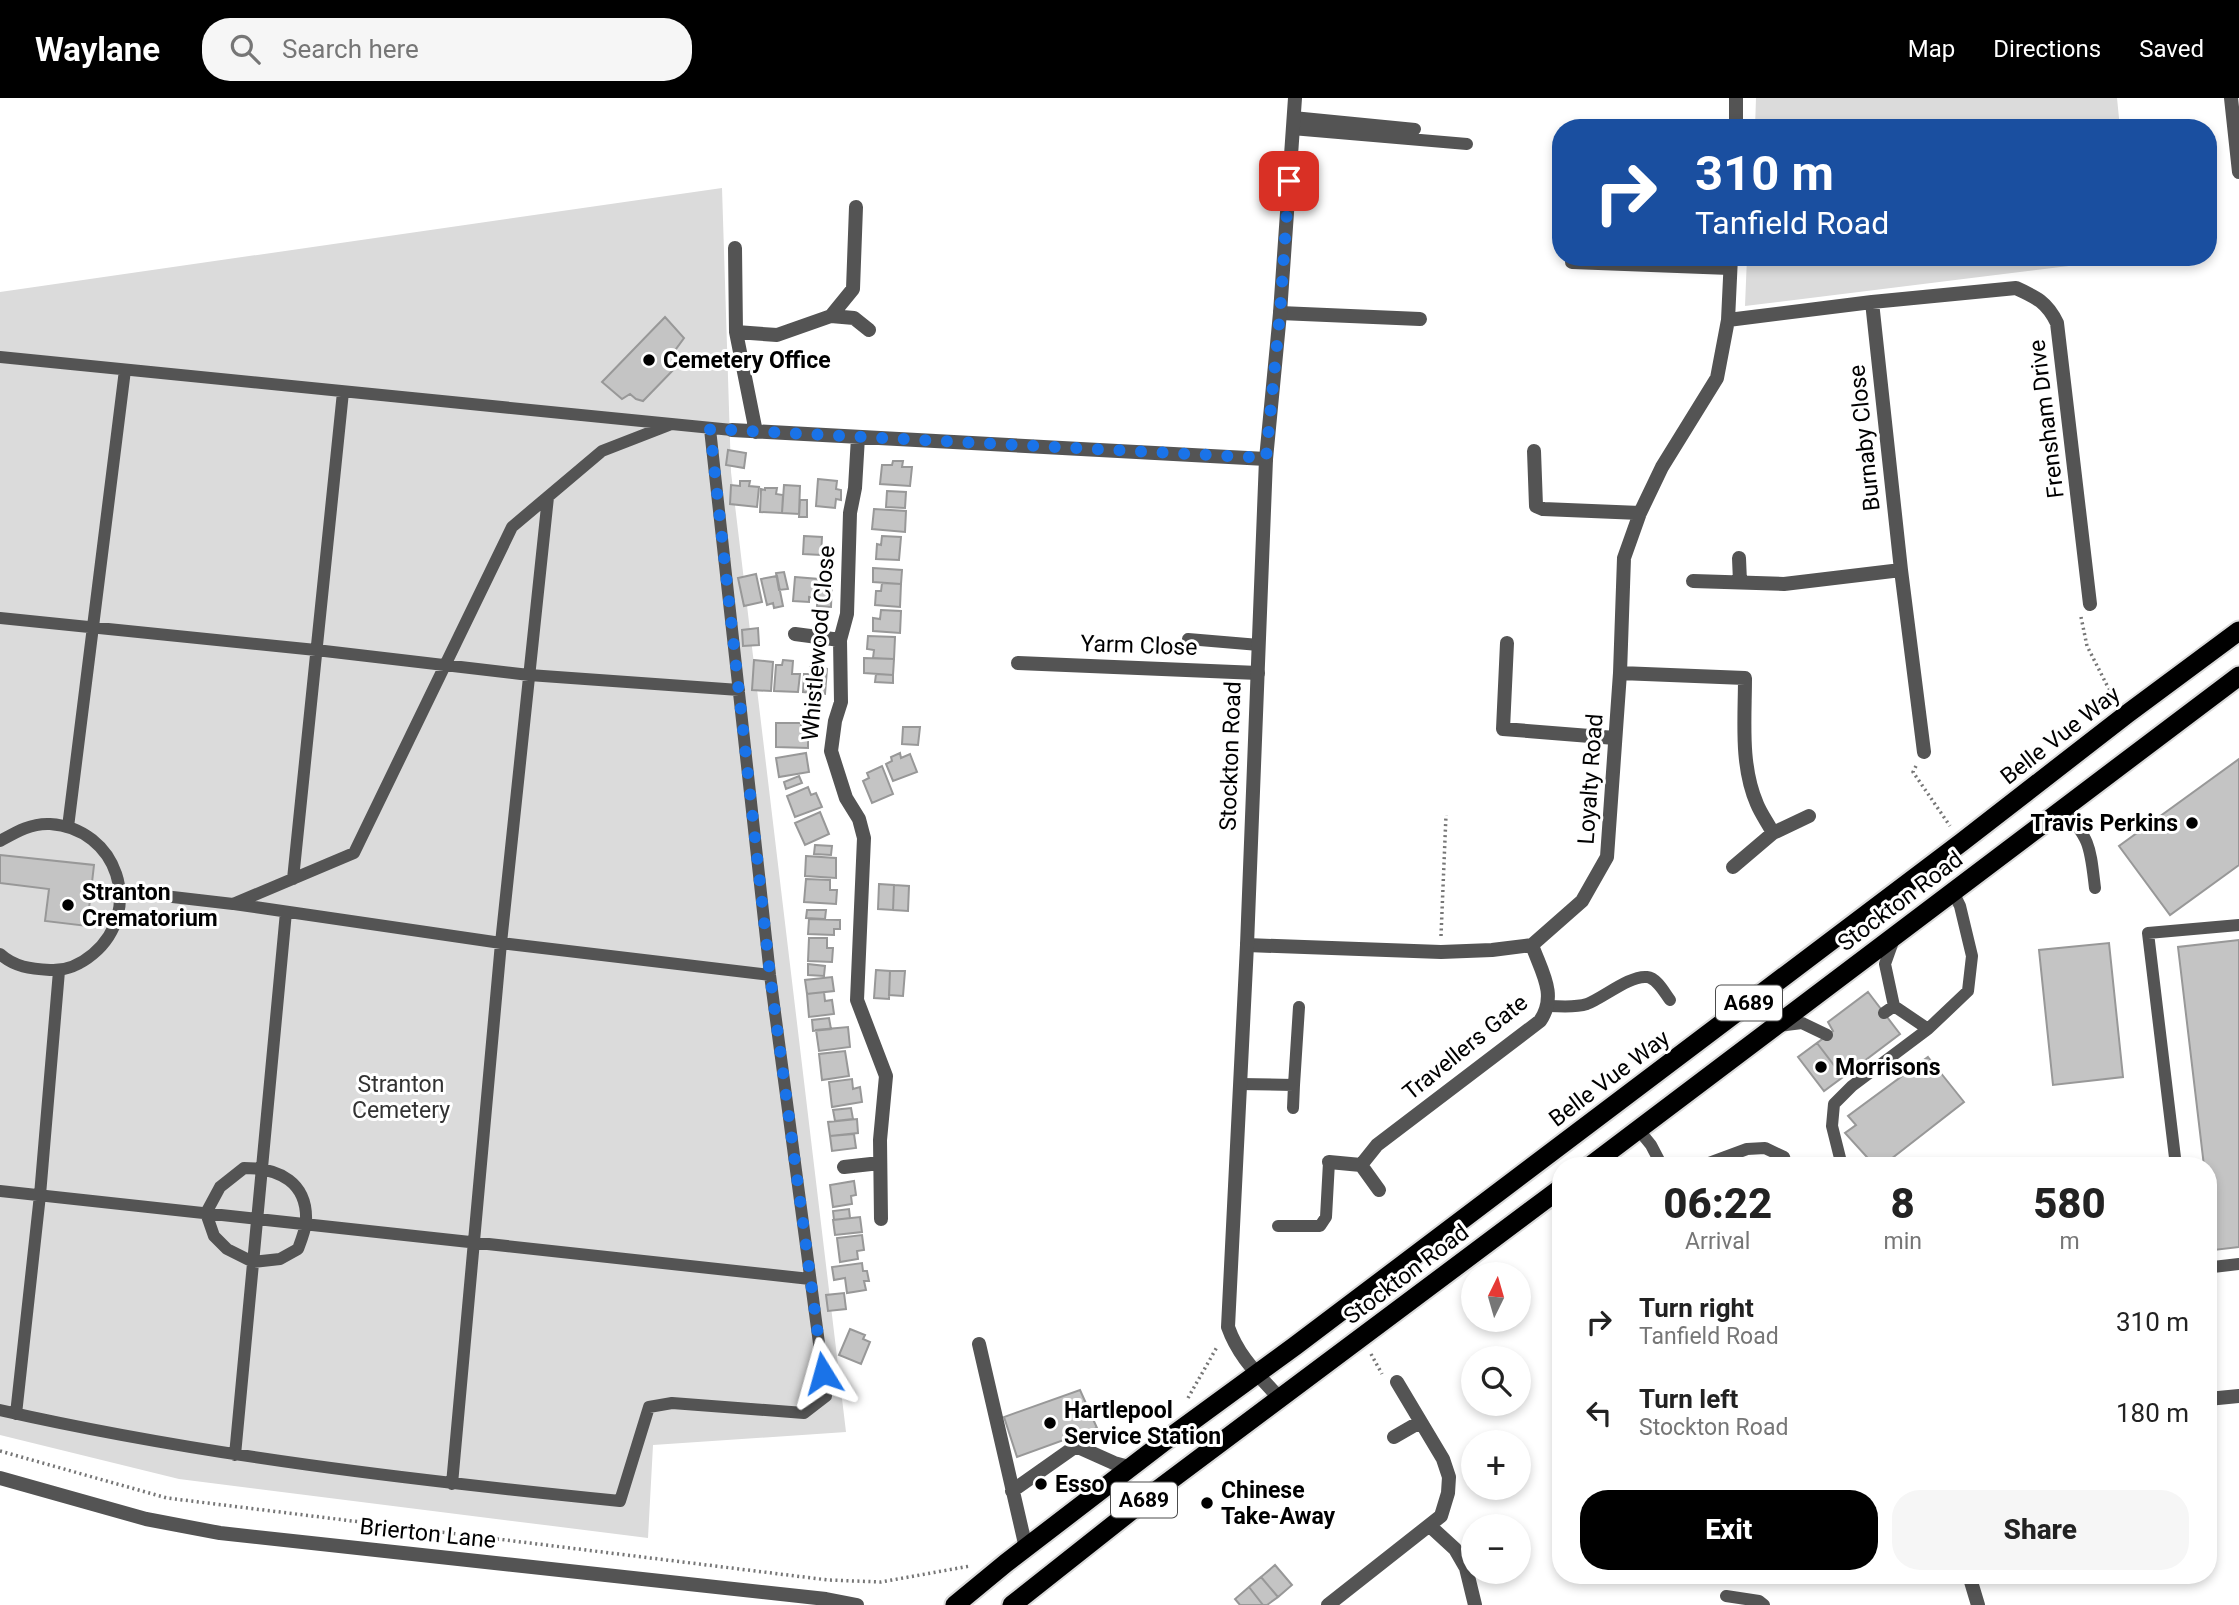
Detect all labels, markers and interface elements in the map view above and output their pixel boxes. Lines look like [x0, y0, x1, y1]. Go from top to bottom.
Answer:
search box [202, 18, 692, 81]
text: Waylane [35, 30, 160, 69]
icon: search [226, 30, 264, 68]
text: Search here [282, 34, 419, 64]
text: Map [1908, 35, 1955, 63]
text: Directions [1993, 35, 2101, 63]
text: Saved [2139, 35, 2204, 63]
text: 310 m [1695, 145, 1834, 202]
icon: right [1580, 147, 1671, 238]
pin [1259, 151, 1319, 211]
icon: arrive [1270, 162, 1308, 200]
text: Tanfield Road [1695, 204, 1889, 242]
street label: Frensham Drive [2023, 338, 2070, 500]
place label: Cemetery Office [663, 347, 831, 374]
marker: Cemetery Office [641, 352, 657, 368]
street label: Burnaby Close [1843, 363, 1886, 513]
street label: Whistlewood Close [797, 544, 840, 742]
street label: Yarm Close [1080, 630, 1198, 661]
street label: Belle Vue Way [1995, 680, 2125, 790]
street label: Stockton Road [1214, 681, 1247, 831]
street label: Loyalty Road [1572, 713, 1609, 845]
place label: Travis Perkins [2030, 810, 2178, 837]
marker: Travis Perkins [2184, 815, 2200, 831]
street label: Stockton Road [1833, 846, 1968, 957]
place label: Stranton Crematorium [82, 879, 218, 932]
marker: Stranton Crematorium [60, 897, 76, 913]
road number: A689 [1716, 986, 1782, 1020]
street label: Travellers Gate [1398, 989, 1533, 1106]
street label: Belle Vue Way [1544, 1024, 1675, 1132]
place label: Morrisons [1835, 1054, 1941, 1081]
marker: Morrisons [1813, 1059, 1829, 1075]
park label: Stranton Cemetery [352, 1071, 450, 1124]
text: 06:22 [1663, 1179, 1772, 1228]
text: 8 [1891, 1179, 1915, 1228]
text: 580 [2033, 1179, 2106, 1228]
street label: Stockton Road [1339, 1219, 1474, 1330]
text: Arrival [1685, 1228, 1750, 1255]
text: min [1883, 1228, 1922, 1255]
text: m [2059, 1228, 2080, 1255]
north arrow [1461, 1262, 1531, 1332]
map controls [1461, 1262, 1531, 1584]
text: Turn right [1639, 1293, 1754, 1323]
icon: right [1580, 1303, 1618, 1341]
text: 310 m [2116, 1307, 2189, 1337]
text: Tanfield Road [1639, 1323, 1779, 1350]
position arrow [786, 1336, 860, 1410]
button: search [1461, 1346, 1531, 1416]
text: Turn left [1639, 1384, 1738, 1414]
icon: left [1580, 1394, 1618, 1432]
place label: Hartlepool Service Station [1064, 1397, 1221, 1450]
text: 180 m [2116, 1398, 2189, 1428]
text: Stockton Road [1639, 1414, 1788, 1441]
marker: Hartlepool Service Station [1042, 1415, 1058, 1431]
button: + [1461, 1430, 1531, 1500]
place label: Esso [1055, 1471, 1105, 1498]
marker: Esso [1033, 1476, 1049, 1492]
place label: Chinese Take-Away [1221, 1477, 1336, 1530]
road number: A689 [1111, 1482, 1177, 1518]
button: Exit [1580, 1490, 1878, 1570]
button: Share [1892, 1490, 2189, 1570]
marker: Chinese Take-Away [1199, 1495, 1215, 1511]
street label: Brierton Lane [358, 1513, 497, 1554]
button: − [1461, 1514, 1531, 1584]

